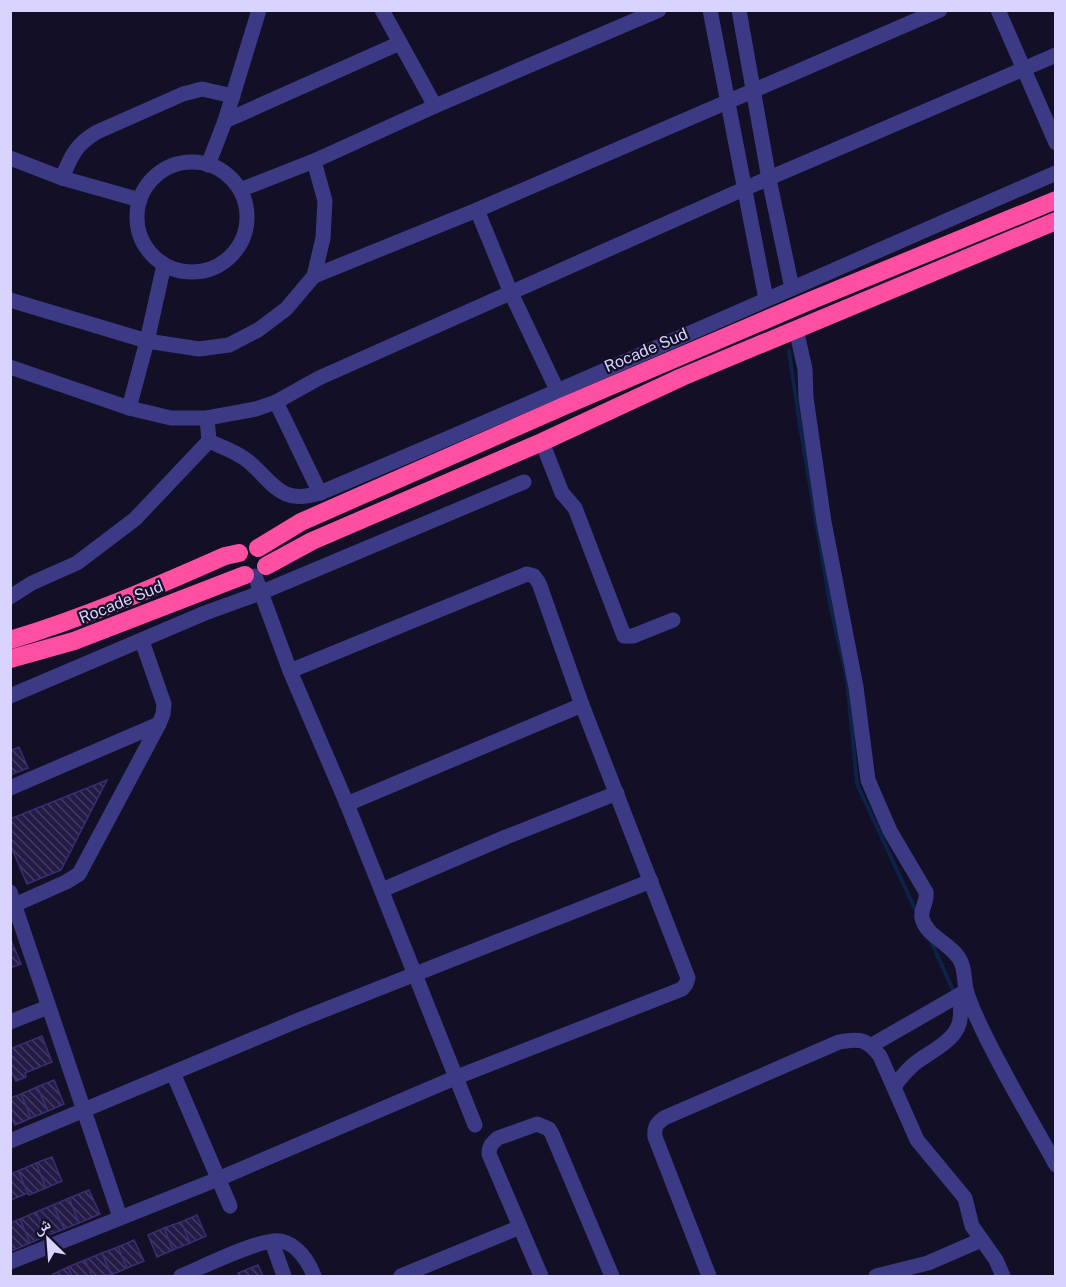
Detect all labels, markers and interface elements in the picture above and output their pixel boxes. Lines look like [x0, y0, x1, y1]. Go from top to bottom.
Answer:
street label: Rocade Sud [601, 324, 691, 376]
street label: Rocade Sud [76, 577, 166, 627]
north arrow [18, 1209, 78, 1269]
text: ش [30, 1214, 54, 1238]

